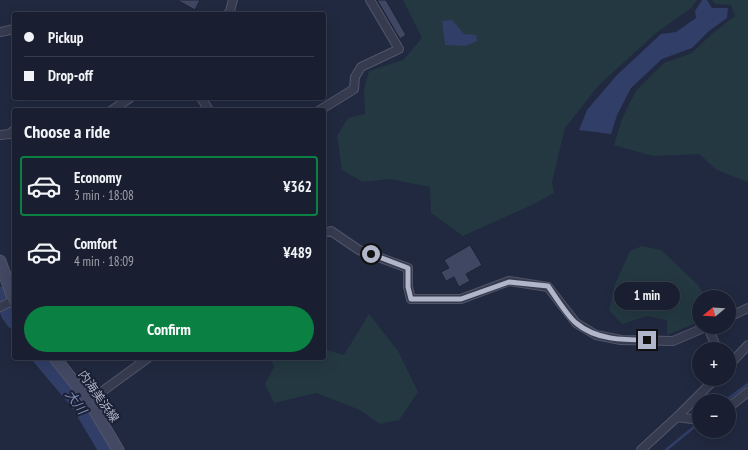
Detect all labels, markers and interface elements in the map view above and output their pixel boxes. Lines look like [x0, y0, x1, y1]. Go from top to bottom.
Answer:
text: Pickup [48, 28, 83, 47]
text: Drop-off [48, 66, 93, 85]
text: Choose a ride [24, 120, 110, 143]
icon: car [26, 168, 62, 204]
text: Economy [74, 168, 122, 187]
text: ¥362 [283, 177, 312, 196]
text: 3 min · 18:08 [74, 187, 134, 204]
icon: car [26, 234, 62, 270]
text: Comfort [74, 234, 117, 253]
text: ¥489 [283, 243, 312, 262]
route start [362, 245, 380, 263]
text: 4 min · 18:09 [74, 253, 134, 270]
callout: 1 min [614, 282, 680, 310]
text: 1 min [634, 287, 660, 304]
north arrow [692, 290, 736, 334]
map controls [692, 290, 736, 438]
button: Confirm [24, 306, 314, 352]
route end [638, 331, 656, 349]
button: + [692, 342, 736, 386]
street label: 内海美浜線 [76, 367, 122, 425]
water label: 大川 [61, 386, 92, 419]
button: − [692, 394, 736, 438]

